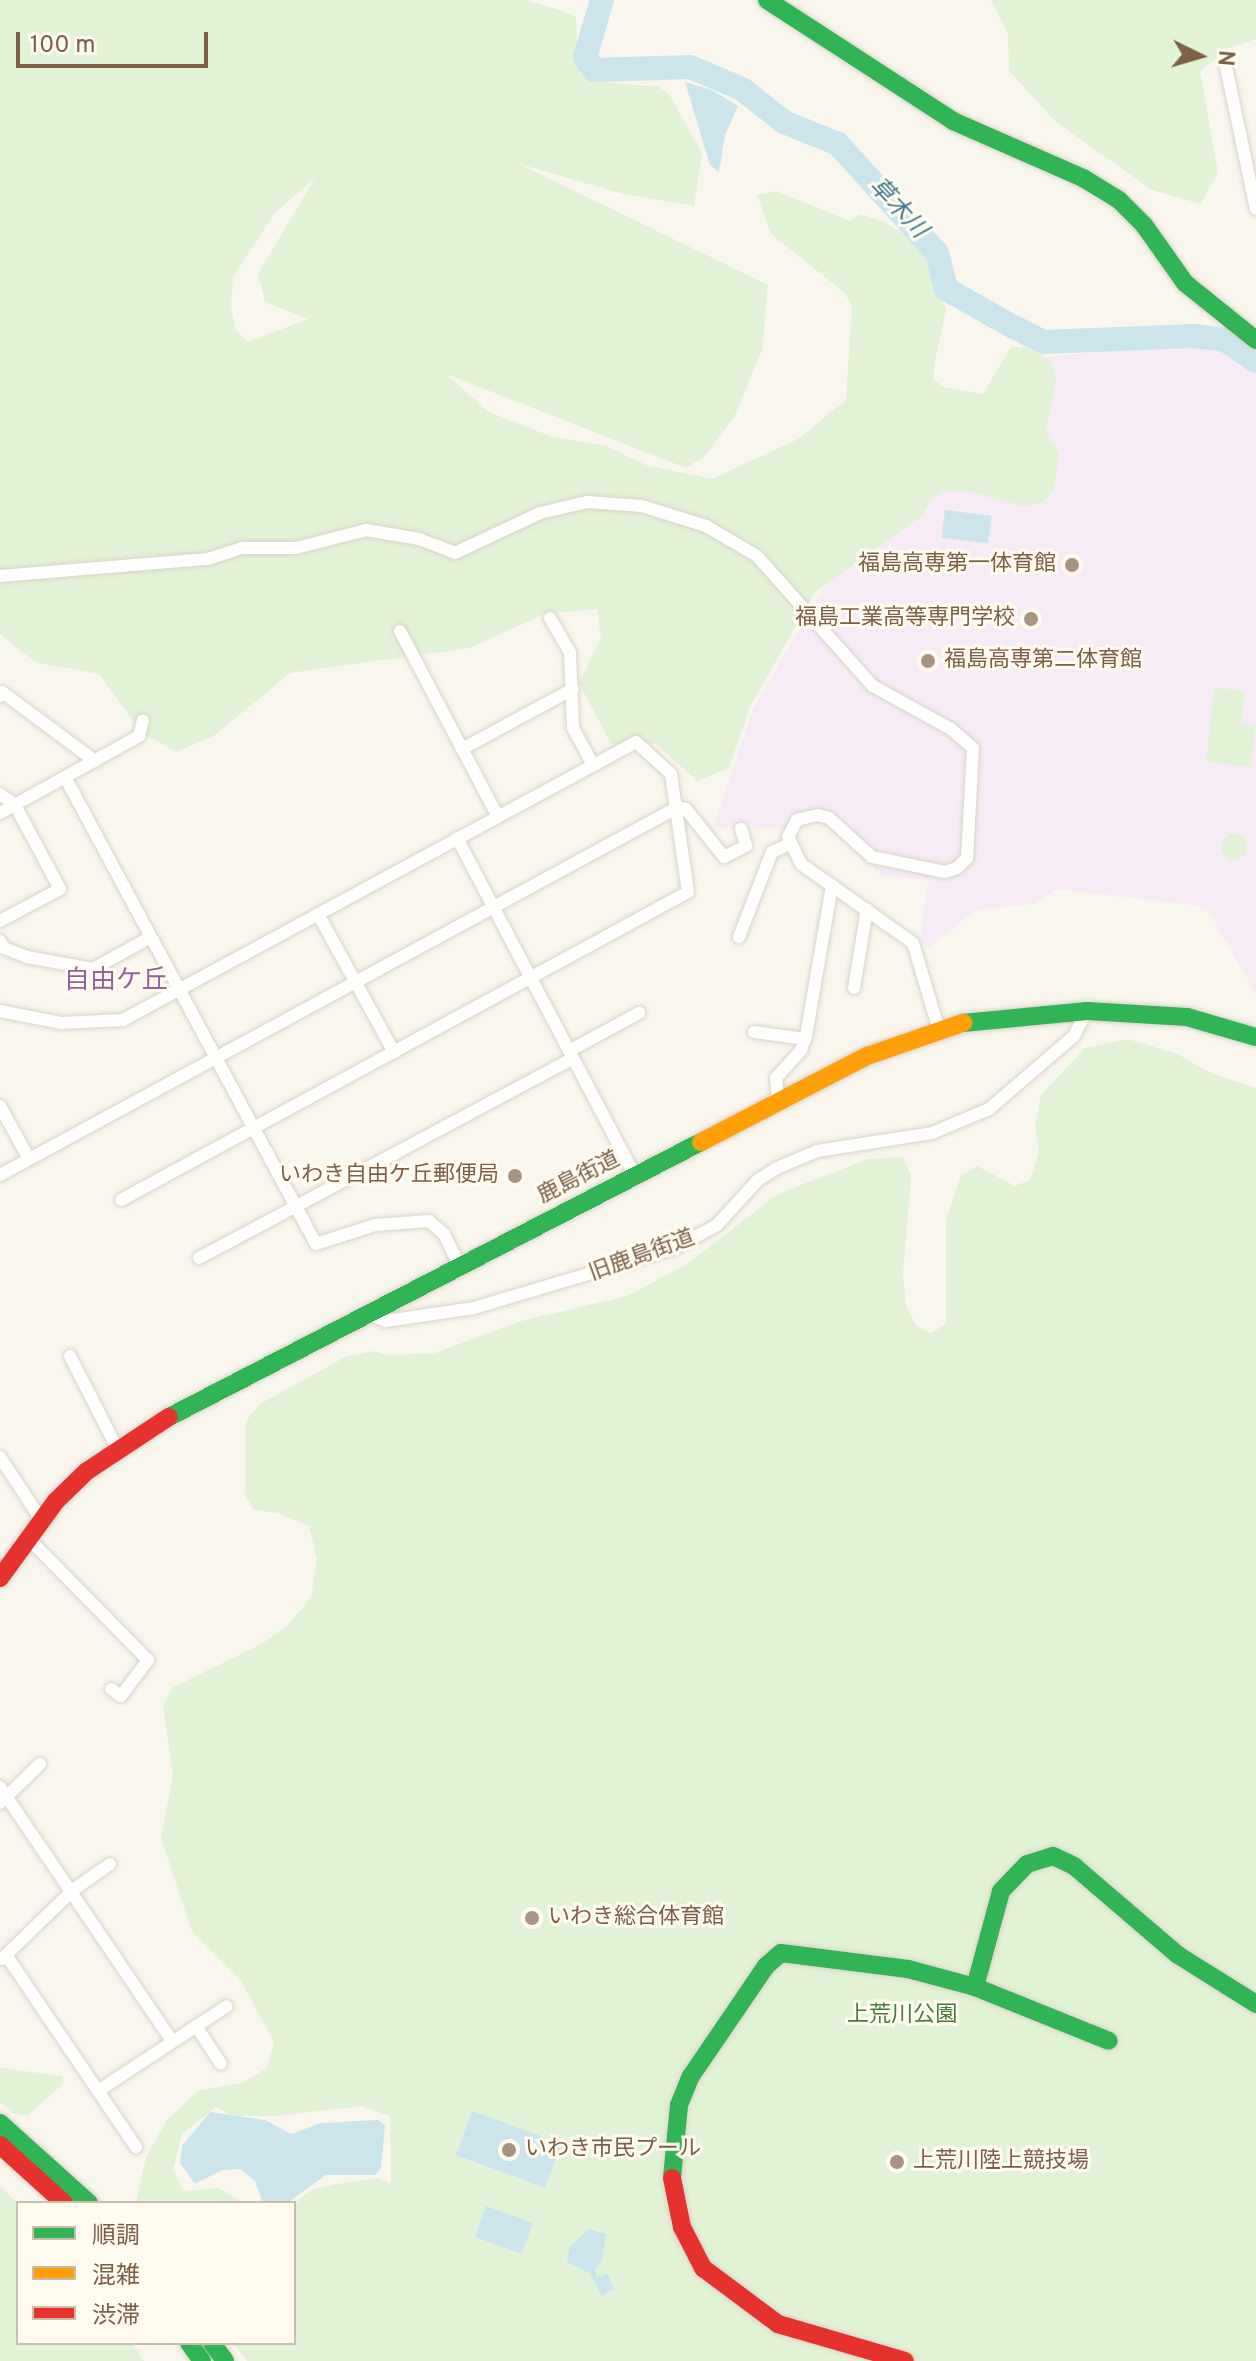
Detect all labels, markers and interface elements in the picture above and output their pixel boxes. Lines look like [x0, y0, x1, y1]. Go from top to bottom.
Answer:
scale bar [20, 16, 212, 66]
north arrow [1160, 16, 1240, 96]
text: 100 m [30, 31, 96, 61]
text: N [1210, 49, 1239, 67]
water label: 草木川 [862, 173, 932, 245]
place label: 福島高専第一体育館 [858, 552, 1056, 578]
marker: 福島高専第一体育館 [1063, 556, 1081, 574]
place label: 福島工業高等専門学校 [795, 606, 1015, 632]
marker: 福島工業高等専門学校 [1022, 610, 1040, 628]
place label: 福島高専第二体育館 [944, 648, 1142, 674]
marker: 福島高専第二体育館 [919, 652, 937, 670]
district label: 自由ケ丘 [64, 966, 168, 998]
street label: 鹿島街道 [534, 1146, 624, 1210]
place label: いわき自由ケ丘郵便局 [279, 1163, 499, 1189]
marker: いわき自由ケ丘郵便局 [506, 1167, 524, 1185]
street label: 旧鹿島街道 [586, 1225, 698, 1287]
place label: いわき総合体育館 [548, 1905, 724, 1931]
marker: いわき総合体育館 [523, 1909, 541, 1927]
park label: 上荒川公園 [847, 2003, 957, 2029]
place label: いわき市民プール [525, 2137, 701, 2163]
marker: いわき市民プール [500, 2141, 518, 2159]
place label: 上荒川陸上競技場 [913, 2149, 1089, 2175]
marker: 上荒川陸上競技場 [888, 2153, 906, 2171]
legend [16, 2201, 296, 2345]
text: 順調 [92, 2222, 140, 2252]
text: 混雑 [92, 2262, 140, 2292]
text: 渋滞 [92, 2302, 140, 2332]

